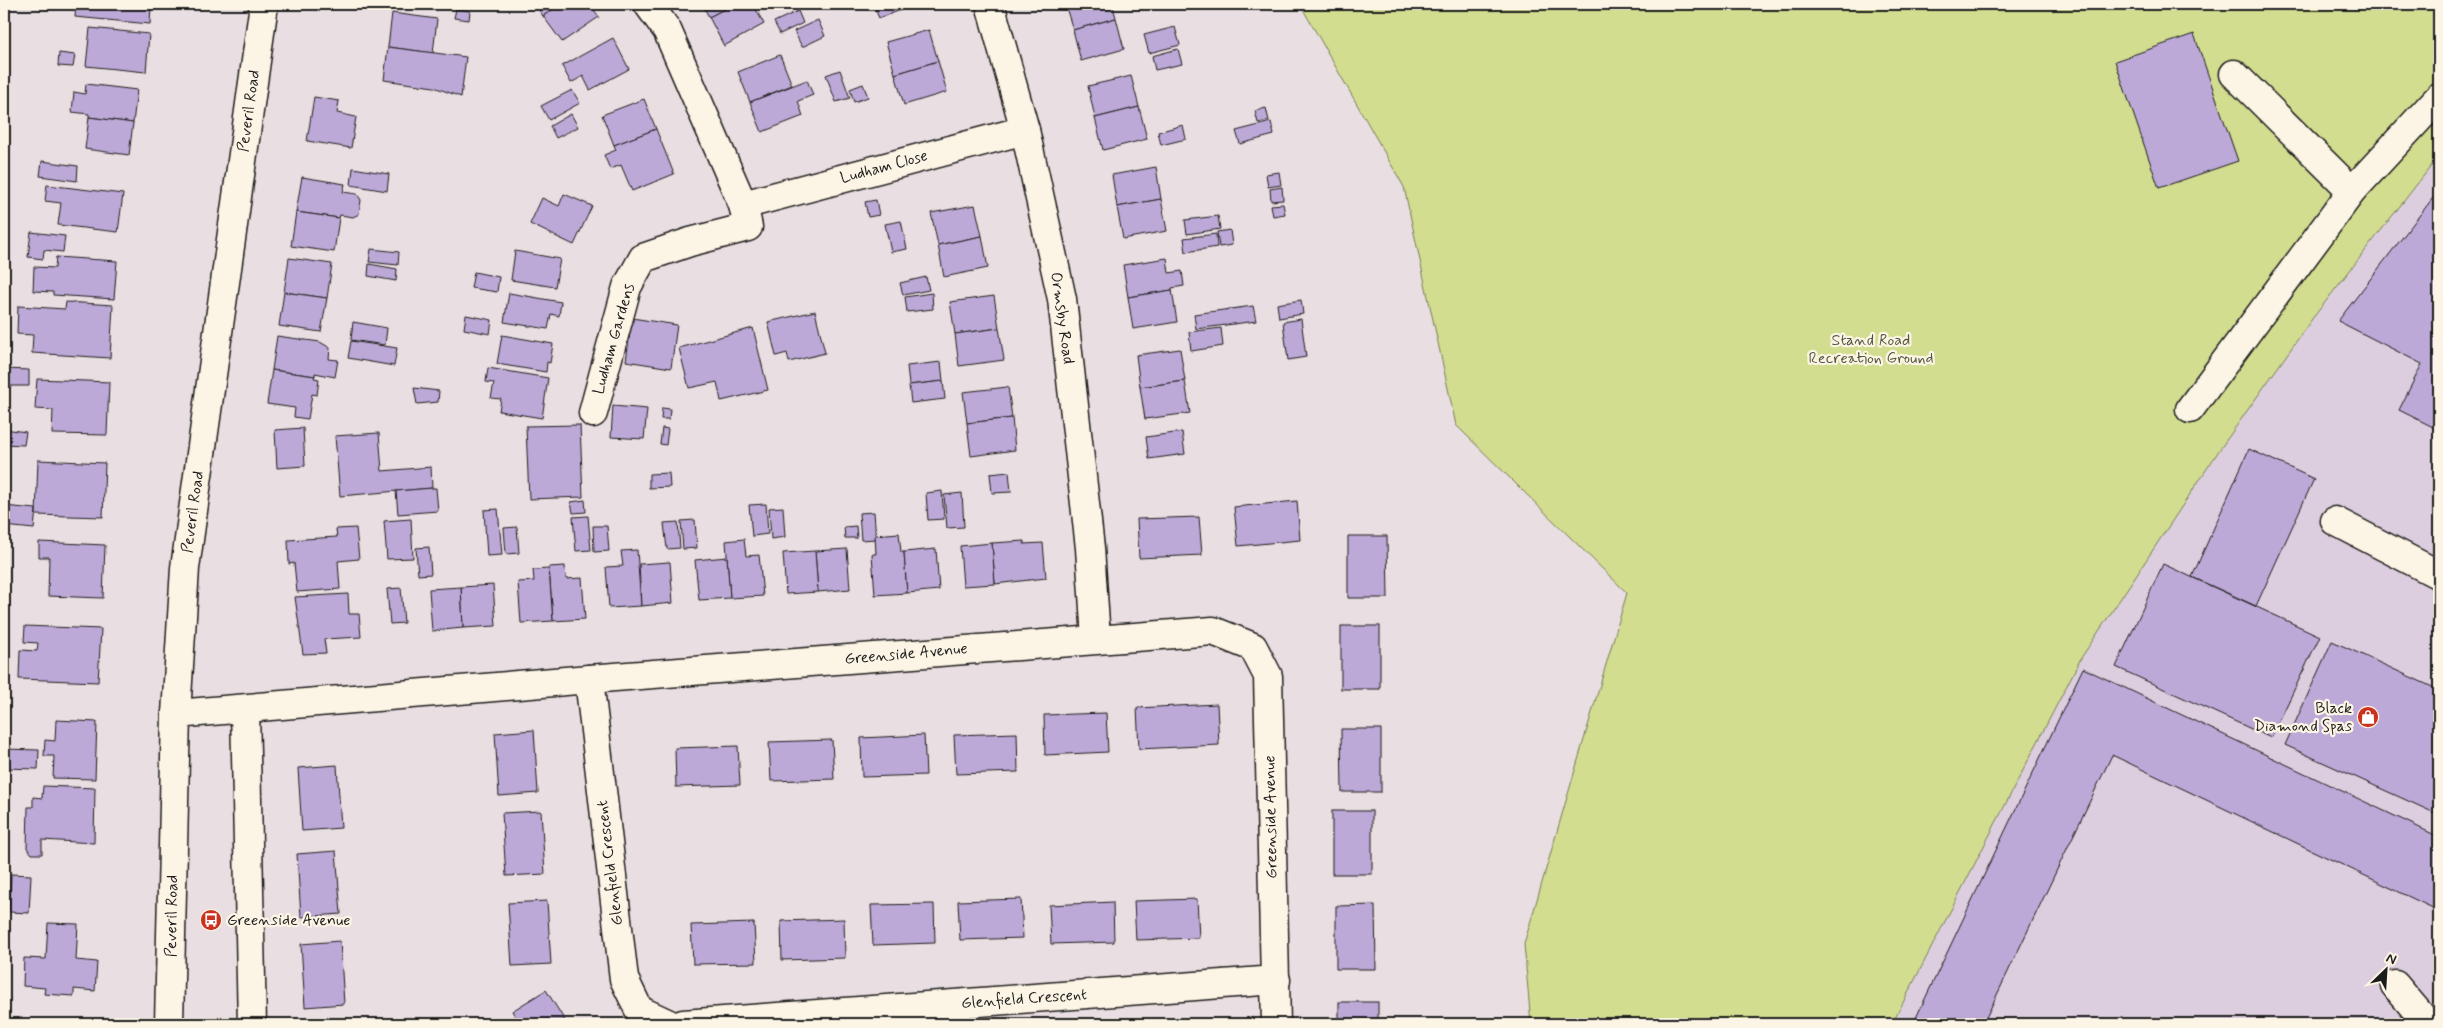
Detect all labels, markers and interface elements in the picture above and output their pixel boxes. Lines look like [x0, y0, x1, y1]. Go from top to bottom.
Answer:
street label: Peveril Road [233, 69, 265, 153]
street label: Ludham Close [838, 145, 930, 189]
street label: Ormsby Road [1045, 271, 1079, 365]
street label: Ludham Gardens [588, 281, 640, 397]
park label: Stand Road Recreation Ground [1808, 330, 1934, 369]
street label: Peveril Road [177, 470, 209, 554]
street label: Greenside Avenue [844, 638, 968, 670]
place label: Black Diamond Spas [2254, 698, 2352, 737]
shop icon: Black Diamond Spas [2356, 705, 2380, 729]
street label: Greenside Avenue [1259, 755, 1283, 879]
street label: Glenfield Crescent [592, 799, 628, 927]
street label: Peveril Road [161, 875, 183, 957]
bus stop icon: Greenside Avenue [199, 908, 223, 932]
place label: Greenside Avenue [227, 910, 350, 931]
north arrow [2360, 946, 2410, 996]
text: N [2383, 949, 2399, 969]
street label: Glenfield Crescent [960, 984, 1088, 1014]

